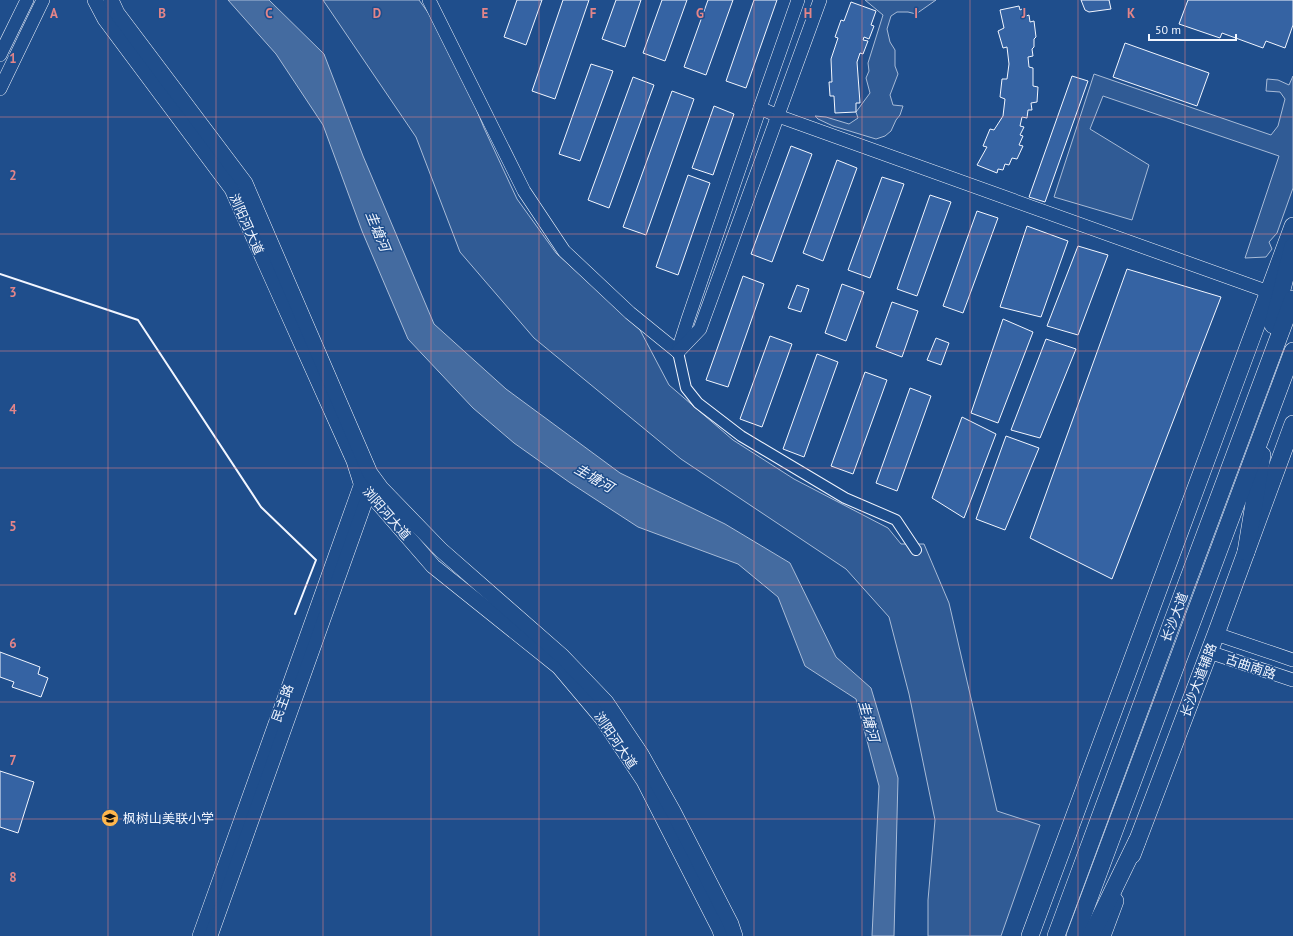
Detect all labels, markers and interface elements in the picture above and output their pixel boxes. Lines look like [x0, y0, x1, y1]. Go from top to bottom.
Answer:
text: A [50, 5, 58, 22]
text: B [158, 5, 166, 22]
text: C [265, 5, 273, 22]
text: D [373, 5, 381, 22]
text: E [482, 5, 489, 22]
text: F [590, 5, 597, 22]
text: G [696, 5, 704, 22]
text: H [804, 5, 812, 22]
text: I [914, 5, 918, 22]
text: J [1021, 5, 1026, 22]
text: K [1127, 5, 1135, 22]
scale bar [1149, 16, 1236, 42]
text: 50 m [1155, 22, 1181, 37]
text: 1 [9, 50, 17, 67]
text: 2 [9, 167, 17, 184]
street label: 浏阳河大道 [226, 191, 268, 257]
water label: 圭塘河 [362, 208, 395, 257]
text: 3 [9, 284, 17, 301]
text: 4 [9, 401, 17, 418]
water label: 圭塘河 [571, 460, 619, 498]
street label: 浏阳河大道 [359, 483, 414, 543]
text: 5 [9, 518, 17, 535]
street label: 长沙大道 [1157, 590, 1192, 645]
text: 6 [9, 635, 17, 652]
street label: 长沙大道辅路 [1177, 641, 1220, 720]
street label: 古曲南路 [1223, 650, 1278, 683]
street label: 民主路 [268, 682, 297, 724]
water label: 圭塘河 [855, 698, 884, 747]
street label: 浏阳河大道 [590, 709, 641, 772]
text: 7 [9, 752, 17, 769]
school or university icon: 枫树山美联小学 [100, 808, 120, 828]
place label: 枫树山美联小学 [123, 810, 214, 827]
text: 8 [9, 869, 17, 886]

